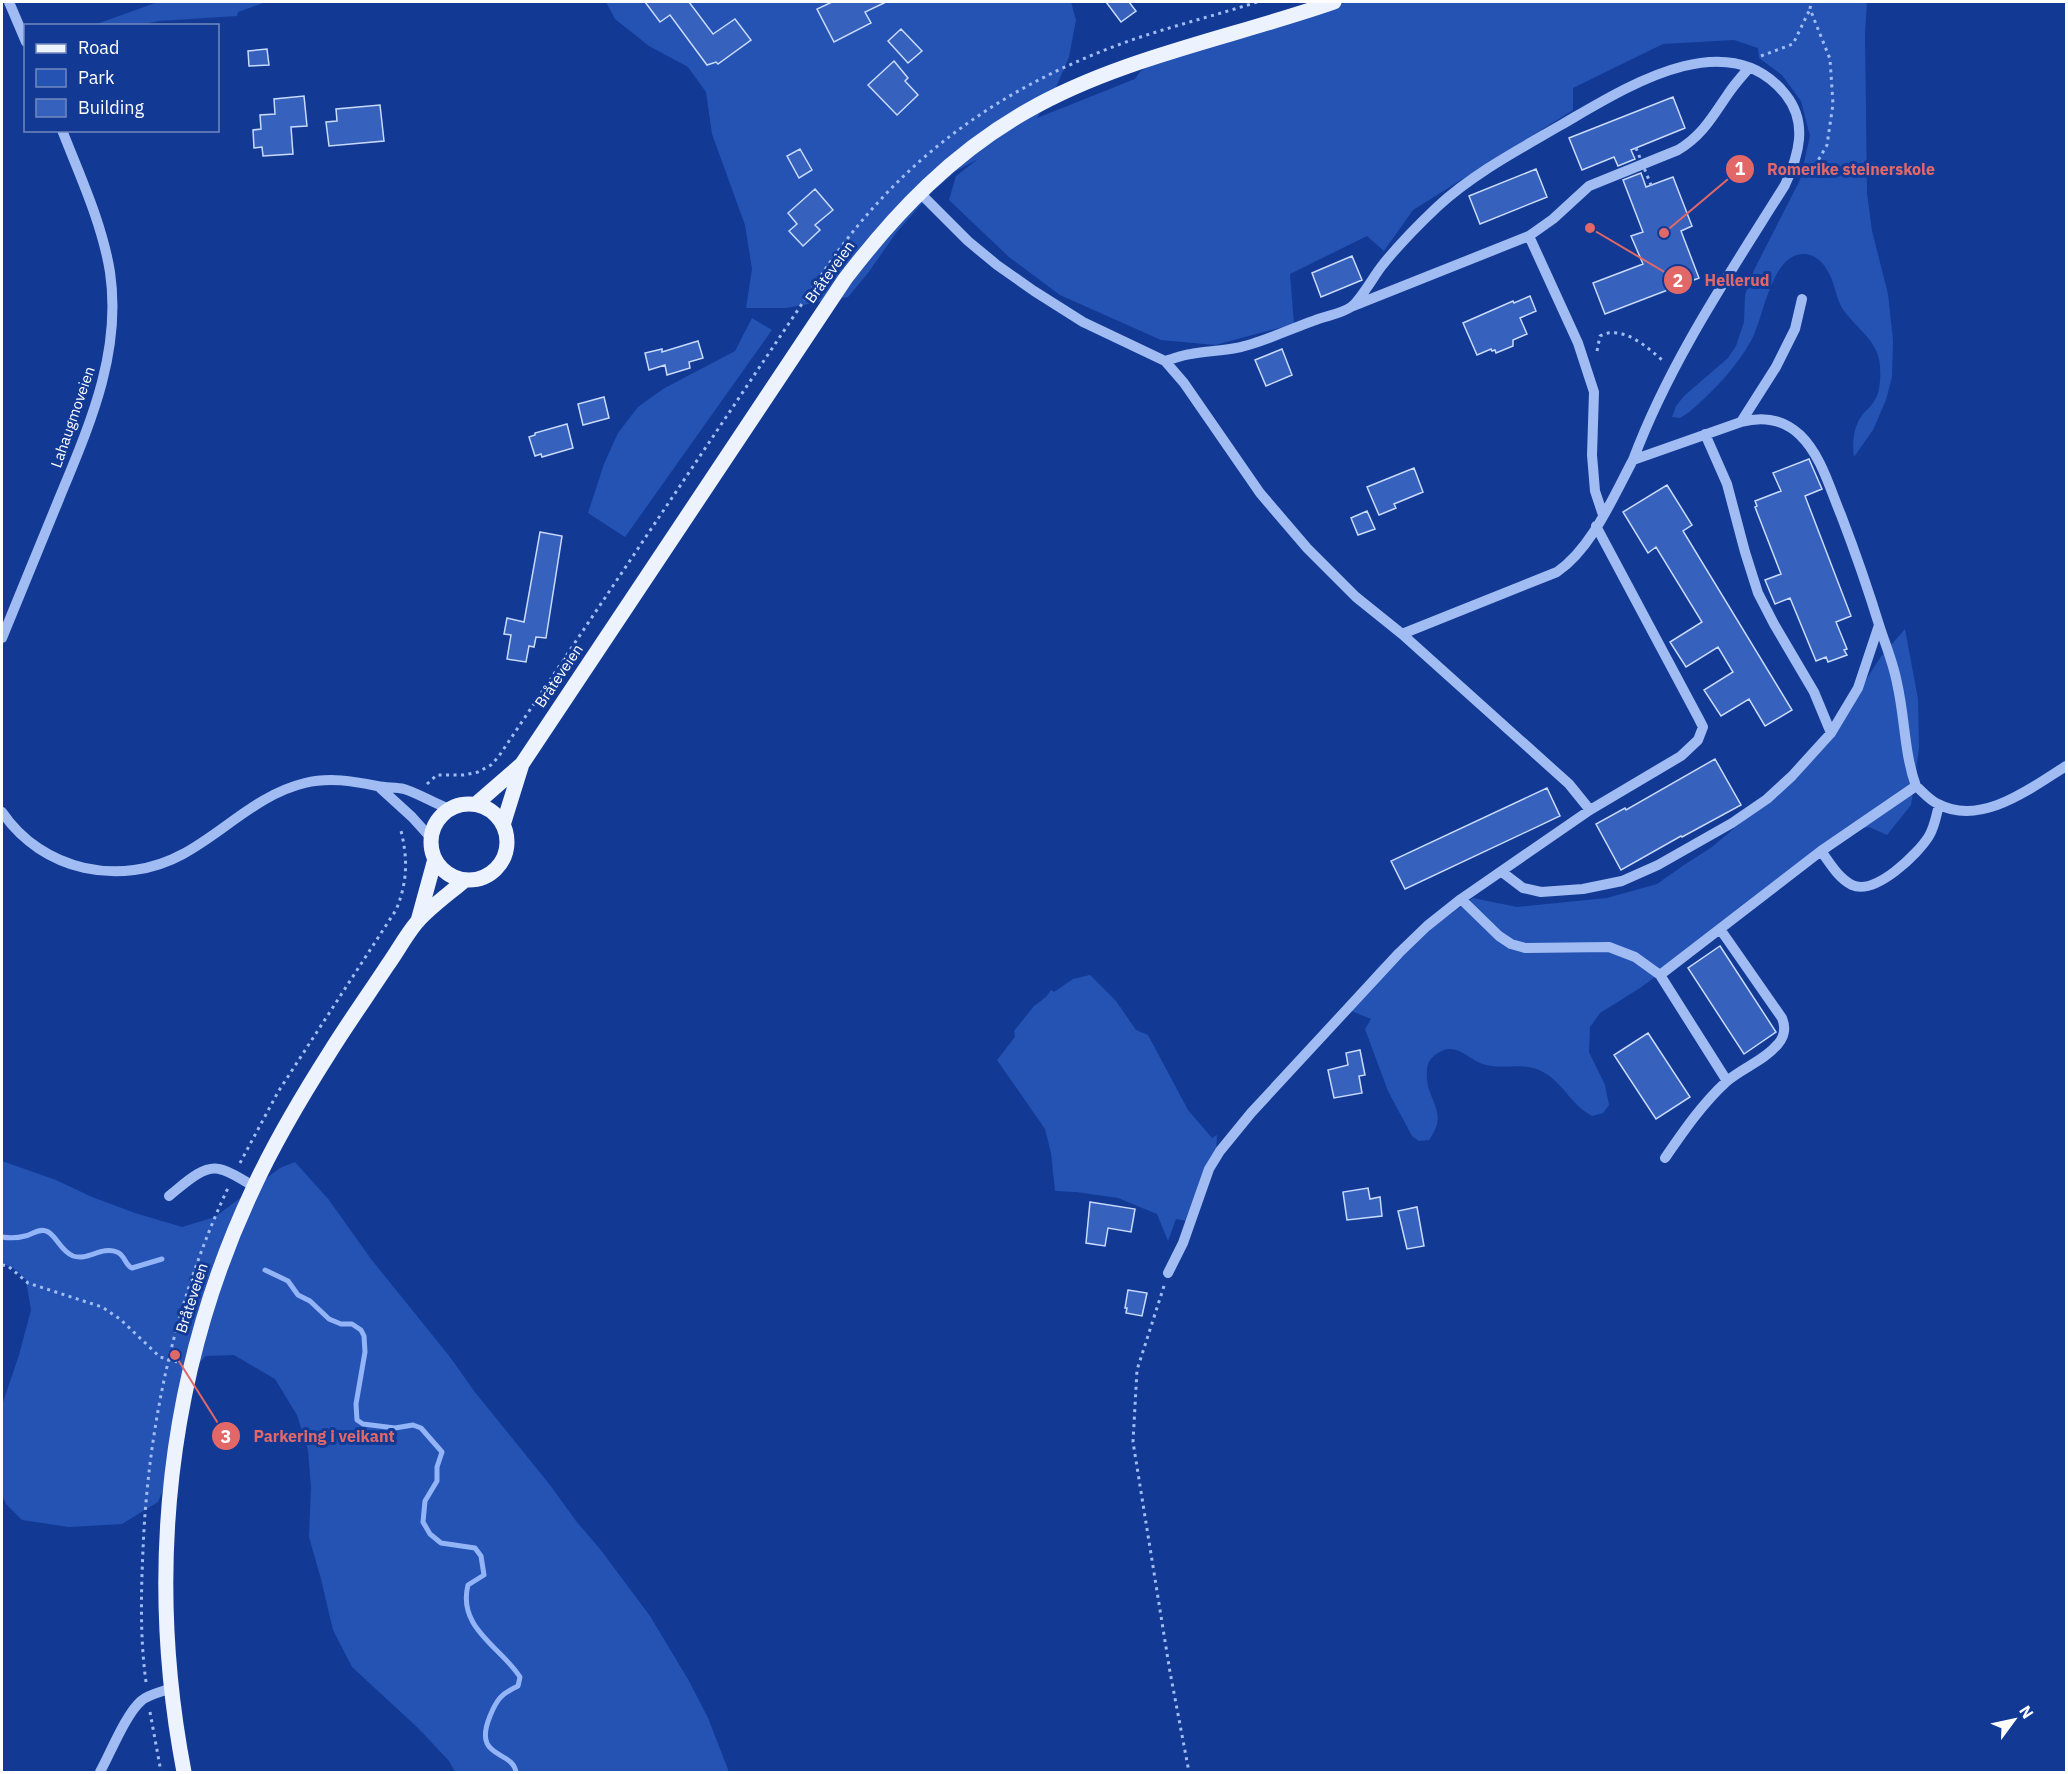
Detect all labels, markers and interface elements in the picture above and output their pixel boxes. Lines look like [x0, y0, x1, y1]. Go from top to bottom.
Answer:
legend [24, 24, 219, 132]
text: Road [78, 36, 119, 59]
text: Park [78, 66, 115, 89]
text: Building [78, 96, 145, 119]
callout: Romerike steinerskole [1725, 152, 1947, 186]
text: 1 [1735, 157, 1746, 180]
text: Romerike steinerskole [1767, 159, 1935, 179]
street label: Bråteveien [801, 237, 859, 307]
callout: Hellerud [1663, 263, 1782, 297]
text: 2 [1673, 269, 1683, 292]
text: Hellerud [1705, 270, 1769, 290]
street label: Lahaugmoveien [46, 364, 99, 470]
street label: Bråteveien [530, 640, 587, 711]
street label: Bråteveien [171, 1260, 212, 1335]
callout: Parkering i veikant [211, 1419, 407, 1453]
text: 3 [221, 1425, 231, 1448]
text: Parkering i veikant [253, 1426, 395, 1446]
north arrow [1984, 1690, 2044, 1750]
text: N [2015, 1702, 2038, 1722]

